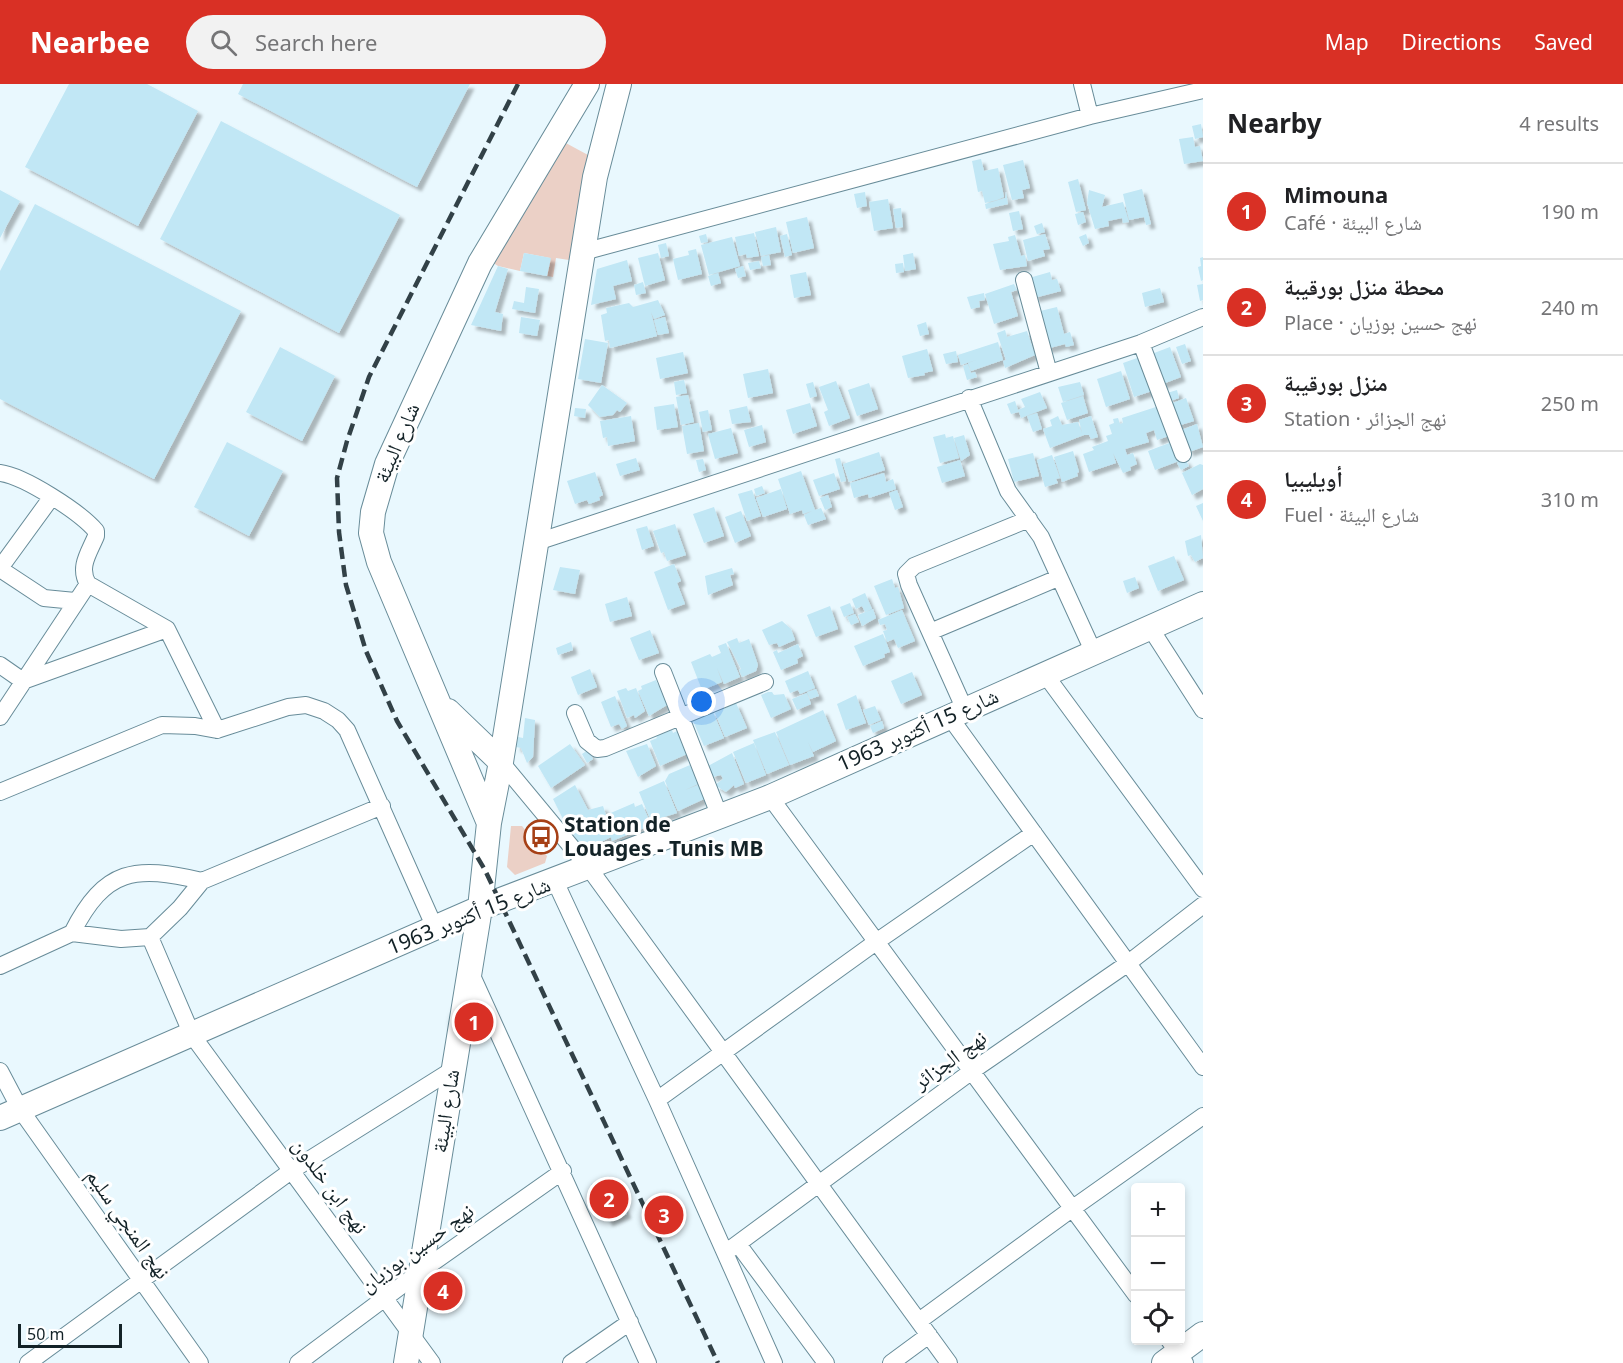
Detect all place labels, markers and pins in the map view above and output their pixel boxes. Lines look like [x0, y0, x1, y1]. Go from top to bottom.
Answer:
place label: Station de Louages - Tunis MB [564, 810, 764, 862]
bus stop icon: Station de Louages - Tunis MB [523, 819, 559, 855]
pin: 1 [454, 1000, 494, 1044]
pin: 2 [590, 1176, 628, 1222]
pin: 3 [644, 1192, 684, 1238]
pin: 4 [424, 1268, 462, 1314]

